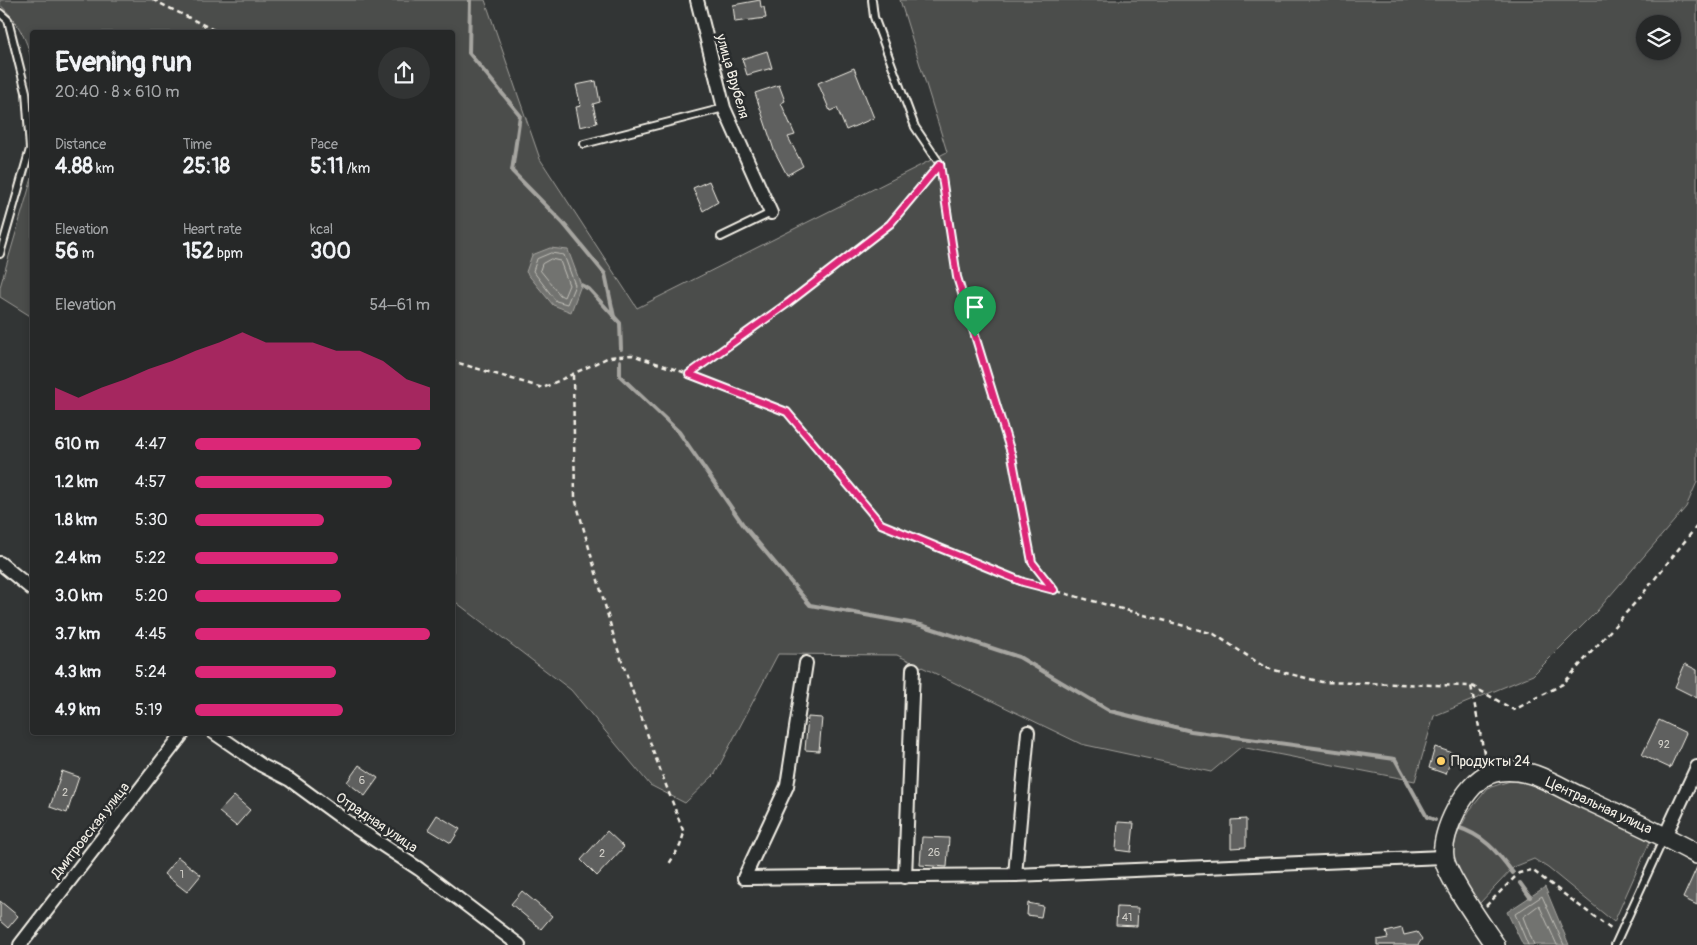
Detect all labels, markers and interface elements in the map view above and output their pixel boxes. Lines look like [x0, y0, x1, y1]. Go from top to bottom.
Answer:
map controls [1636, 15, 1681, 60]
button: layers [1636, 15, 1681, 60]
street label: улица Врубеля [712, 31, 753, 120]
text: Evening run [55, 45, 192, 80]
button: share [378, 47, 430, 99]
text: 20:40 · 8 × 610 m [55, 82, 179, 102]
text: Distance [55, 136, 106, 153]
text: Time [183, 136, 212, 153]
text: Pace [310, 136, 338, 153]
text: 4.88 [55, 153, 93, 180]
text: 25:18 [183, 153, 230, 180]
text: 5:11 [310, 153, 344, 180]
text: km [93, 160, 114, 177]
text: /km [344, 160, 370, 177]
text: Elevation [55, 221, 108, 238]
text: Heart rate [183, 221, 242, 238]
text: kcal [310, 221, 333, 238]
text: 56 [55, 238, 79, 265]
text: 152 [183, 238, 214, 265]
text: 300 [310, 238, 351, 265]
text: m [79, 245, 94, 262]
text: bpm [214, 245, 243, 262]
pin [954, 286, 996, 337]
icon: arrive [961, 293, 989, 321]
text: Elevation [55, 295, 116, 315]
text: 54–61 m [369, 295, 430, 315]
text: 610 m [55, 434, 99, 454]
text: 4:47 [135, 434, 166, 454]
text: 1.2 km [55, 472, 98, 492]
text: 4:57 [135, 472, 166, 492]
text: 1.8 km [55, 510, 97, 530]
text: 5:30 [135, 510, 168, 530]
text: 2.4 km [55, 548, 101, 568]
text: 5:22 [135, 548, 166, 568]
text: 3.0 km [55, 586, 103, 606]
text: 5:20 [135, 586, 168, 606]
text: 3.7 km [55, 624, 100, 644]
text: 4:45 [135, 624, 167, 644]
text: 4.3 km [55, 662, 101, 682]
text: 5:24 [135, 662, 166, 682]
text: 4.9 km [55, 700, 100, 720]
text: 5:19 [135, 700, 162, 720]
house number: 92 [1658, 738, 1670, 751]
place label: Продукты 24 [1451, 753, 1530, 770]
marker: Продукты 24 [1435, 755, 1447, 767]
street label: Центральная улица [1543, 773, 1655, 838]
house number: 6 [359, 774, 365, 787]
street label: Дмитровская улица [47, 779, 133, 883]
house number: 2 [62, 786, 68, 799]
street label: Отрадная улица [332, 789, 421, 856]
house number: 26 [928, 846, 940, 859]
house number: 2 [599, 847, 605, 860]
house number: 1 [180, 868, 184, 881]
house number: 41 [1122, 911, 1132, 924]

